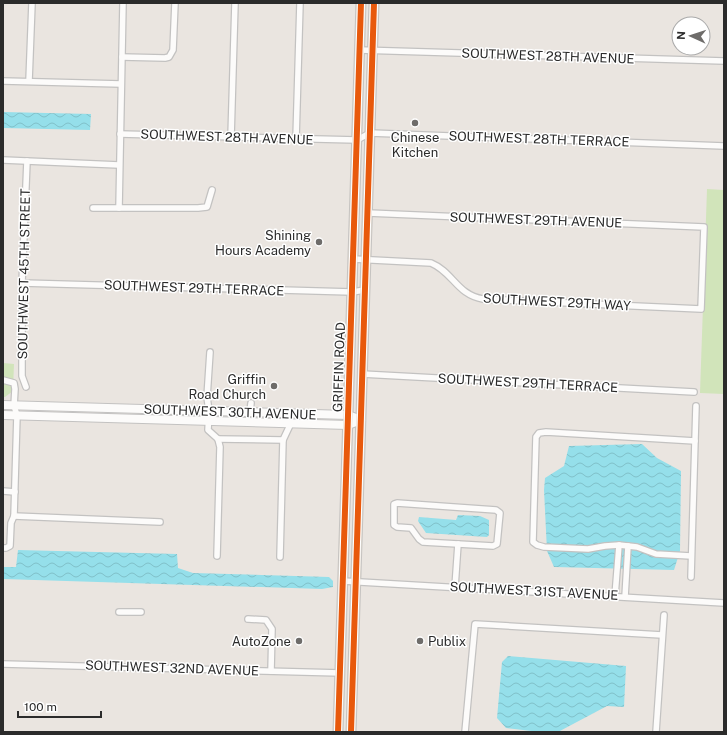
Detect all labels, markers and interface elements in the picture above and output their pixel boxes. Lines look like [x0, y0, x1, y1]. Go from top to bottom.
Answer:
north arrow [671, 16, 711, 56]
text: N [675, 31, 687, 40]
street label: SOUTHWEST 28TH AVENUE [461, 45, 635, 67]
marker: Chinese Kitchen [410, 118, 420, 128]
street label: SOUTHWEST 28TH AVENUE [140, 126, 314, 148]
street label: SOUTHWEST 28TH TERRACE [448, 128, 630, 150]
place label: Chinese Kitchen [391, 130, 439, 160]
street label: SOUTHWEST 45TH STREET [15, 188, 33, 360]
street label: SOUTHWEST 29TH AVENUE [449, 209, 623, 231]
place label: Shining Hours Academy [215, 228, 311, 258]
marker: Shining Hours Academy [314, 237, 324, 247]
street label: SOUTHWEST 29TH TERRACE [104, 277, 284, 299]
street label: SOUTHWEST 29TH WAY [483, 291, 631, 313]
street label: GRIFFIN ROAD [330, 322, 348, 412]
street label: SOUTHWEST 29TH TERRACE [437, 371, 619, 395]
place label: Griffin Road Church [189, 372, 266, 402]
marker: Griffin Road Church [269, 381, 279, 391]
street label: SOUTHWEST 30TH AVENUE [143, 401, 317, 423]
street label: SOUTHWEST 31ST AVENUE [449, 579, 619, 603]
place label: AutoZone [232, 634, 291, 649]
place label: Publix [428, 634, 466, 649]
marker: AutoZone [294, 636, 304, 646]
marker: Publix [415, 636, 425, 646]
street label: SOUTHWEST 32ND AVENUE [85, 657, 259, 679]
scale bar [18, 693, 101, 719]
text: 100 m [24, 700, 57, 714]

